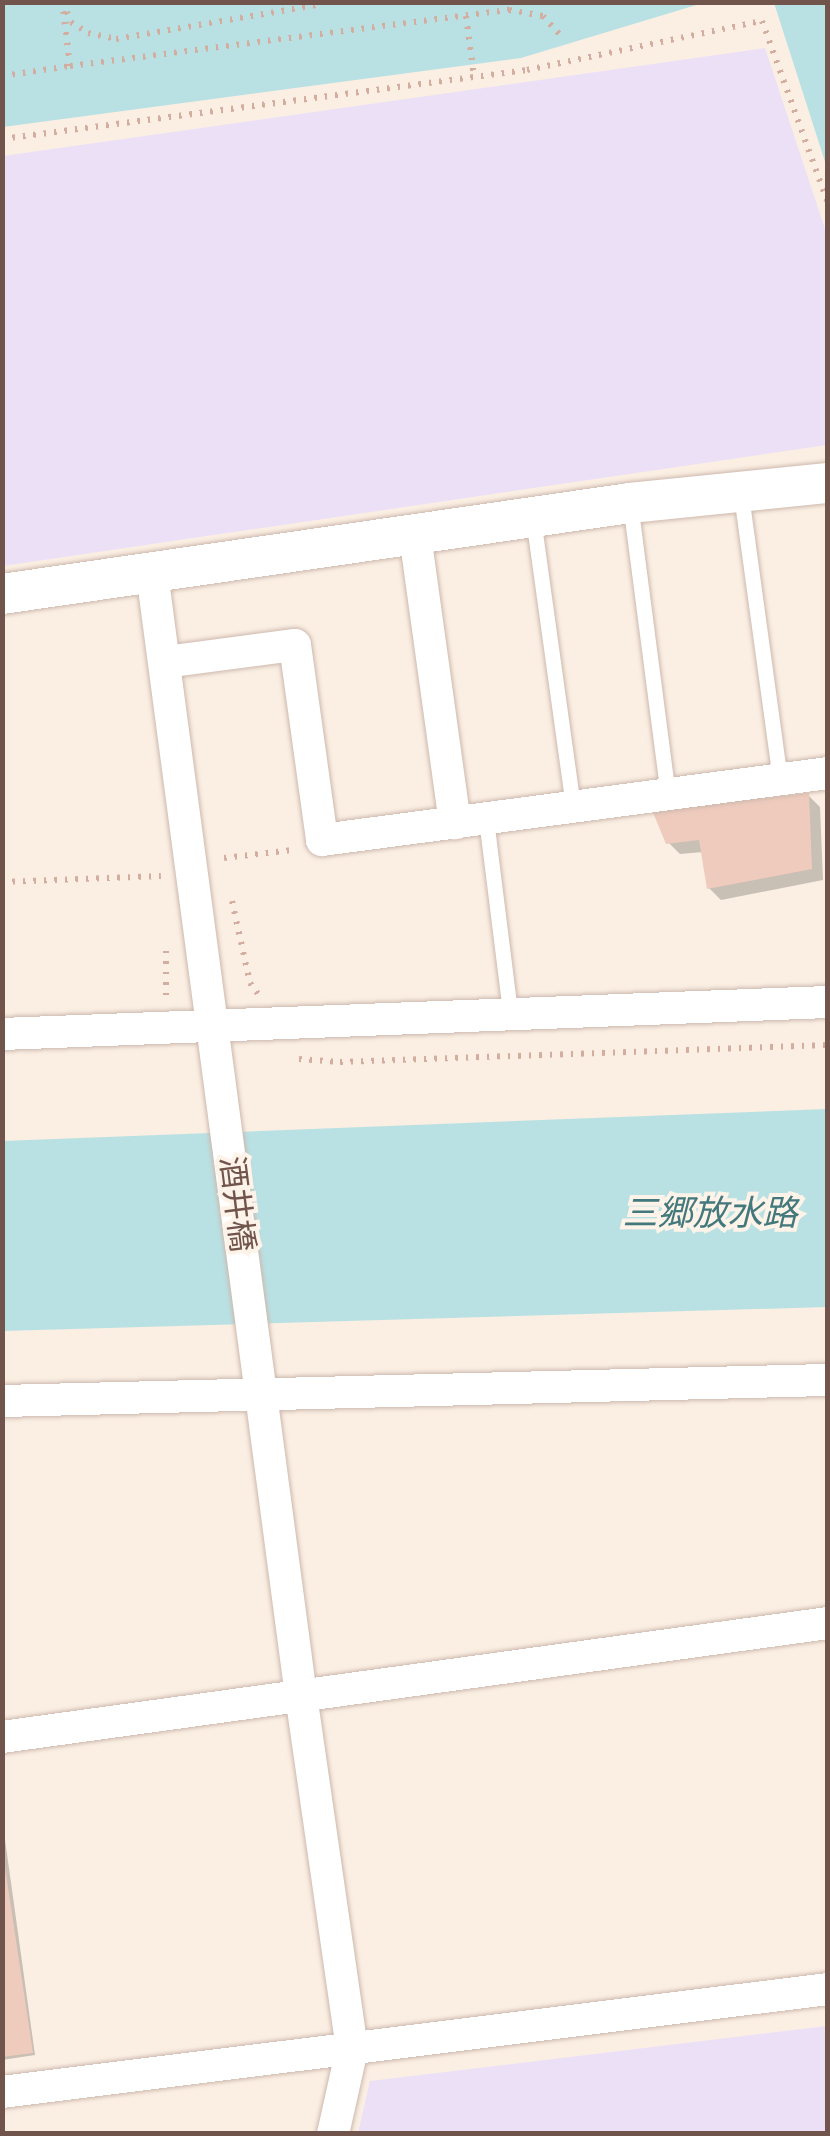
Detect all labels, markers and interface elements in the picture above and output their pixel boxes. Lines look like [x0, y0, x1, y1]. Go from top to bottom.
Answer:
street label: 酒井橋 [212, 1154, 262, 1254]
water label: 三郷放水路 [623, 1191, 797, 1233]

